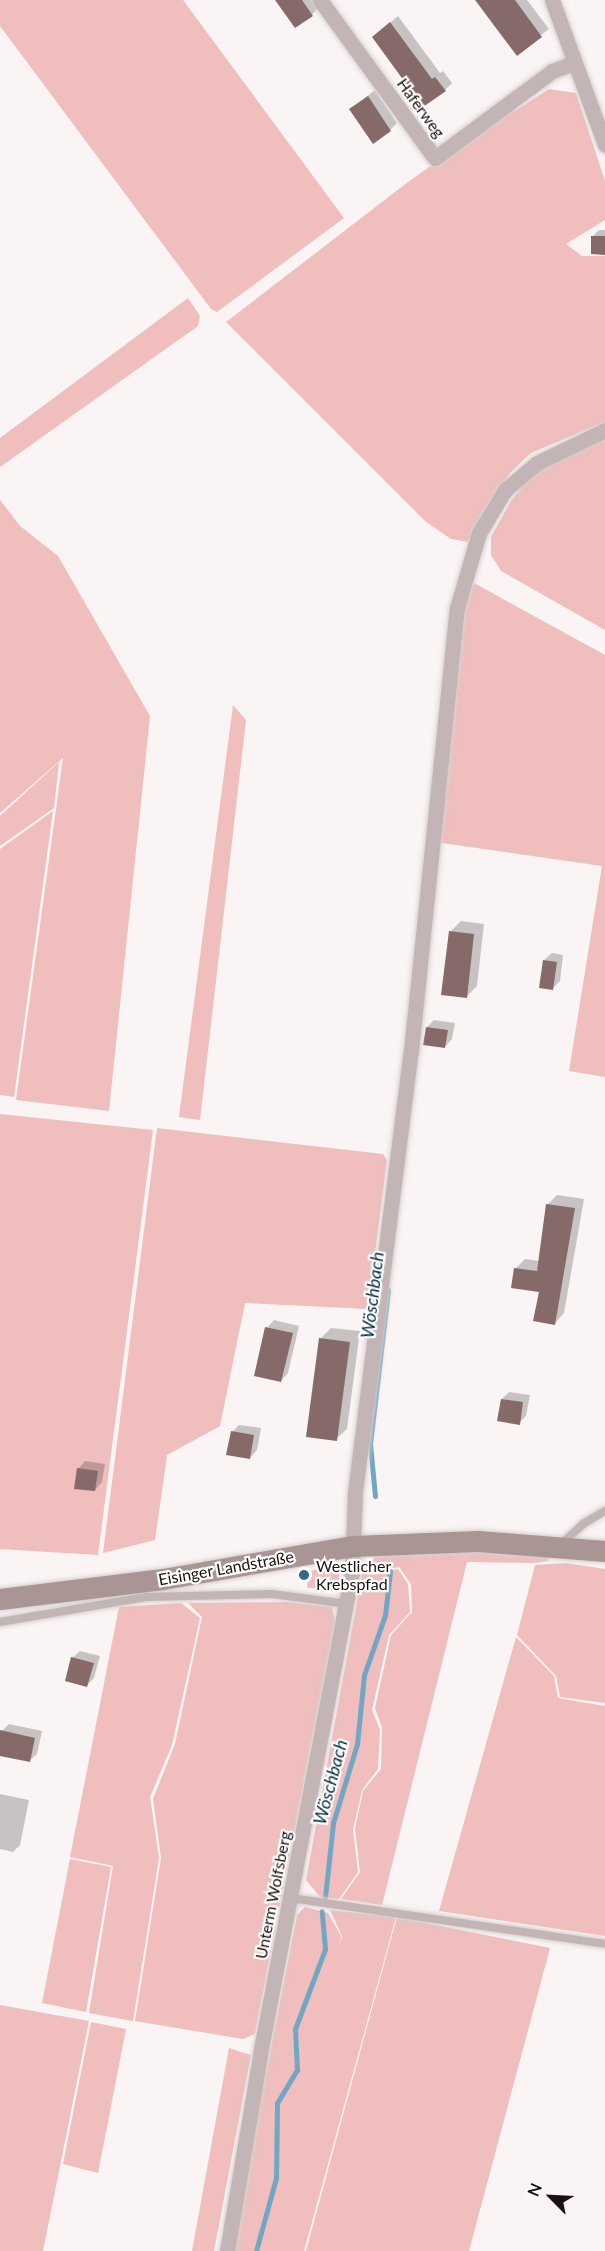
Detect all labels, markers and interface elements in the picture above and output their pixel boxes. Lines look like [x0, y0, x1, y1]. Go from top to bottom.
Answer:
street label: Haferweg [393, 75, 449, 141]
water label: Wöschbach [356, 1251, 388, 1339]
street label: Eisinger Landstraße [157, 1547, 295, 1589]
place label: Westlicher Krebspfad [316, 1556, 391, 1594]
marker: Westlicher Krebspfad [297, 1568, 311, 1582]
water label: Wöschbach [308, 1737, 352, 1827]
street label: Unterm Wolfsberg [251, 1829, 295, 1961]
north arrow [521, 2167, 581, 2227]
text: N [523, 2180, 545, 2199]

